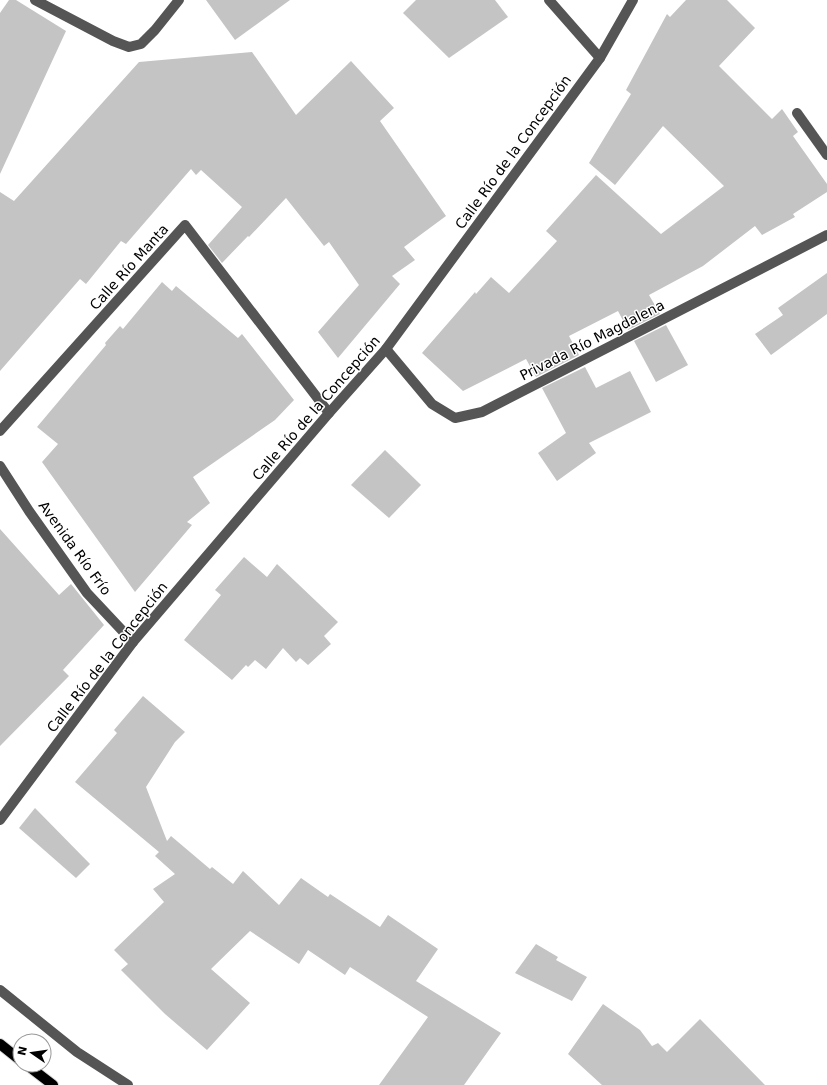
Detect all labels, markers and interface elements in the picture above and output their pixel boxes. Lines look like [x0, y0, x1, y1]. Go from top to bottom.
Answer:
street label: Calle Río de la Concepción [452, 72, 574, 232]
street label: Calle Río Manta [86, 221, 172, 313]
street label: Privada Río Magdalena [517, 296, 667, 384]
street label: Calle Río de la Concepción [249, 333, 383, 483]
street label: Avenida Río Frío [36, 498, 114, 598]
street label: Calle Río de la Concepción [43, 579, 171, 735]
north arrow [12, 1033, 52, 1073]
text: N [15, 1045, 30, 1057]

